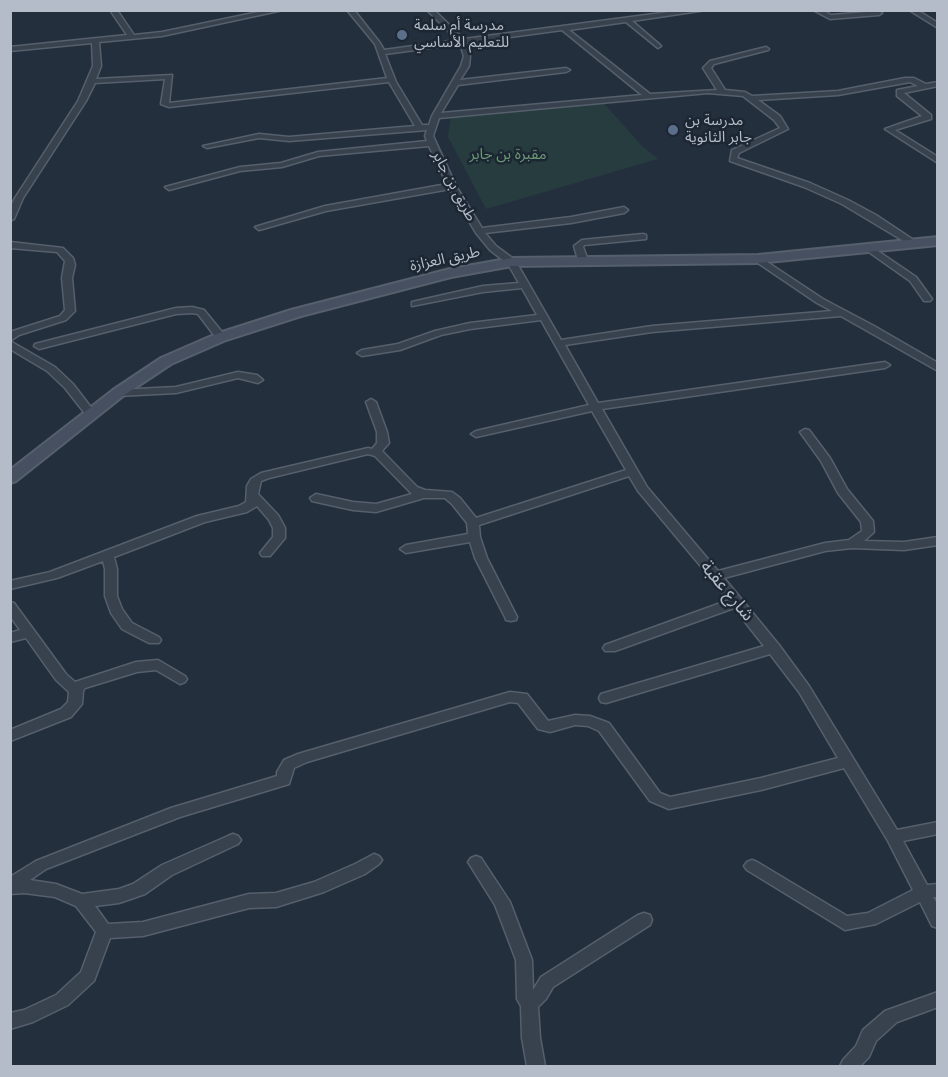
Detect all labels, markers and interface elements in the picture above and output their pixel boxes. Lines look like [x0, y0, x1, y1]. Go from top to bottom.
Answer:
place label: مدرسة أم سلمة للتعليم الأساسي [414, 17, 509, 52]
marker: مدرسة أم سلمة للتعليم الأساسي [395, 28, 409, 42]
place label: مدرسة بن جابر الثانوية [685, 112, 752, 147]
marker: مدرسة بن جابر الثانوية [666, 123, 680, 137]
park label: مقبرة بن جابر [469, 146, 547, 164]
street label: طريق بن جابر [428, 148, 480, 224]
street label: طريق العزازة [408, 243, 482, 275]
street label: شارع عقبة [696, 556, 758, 626]

